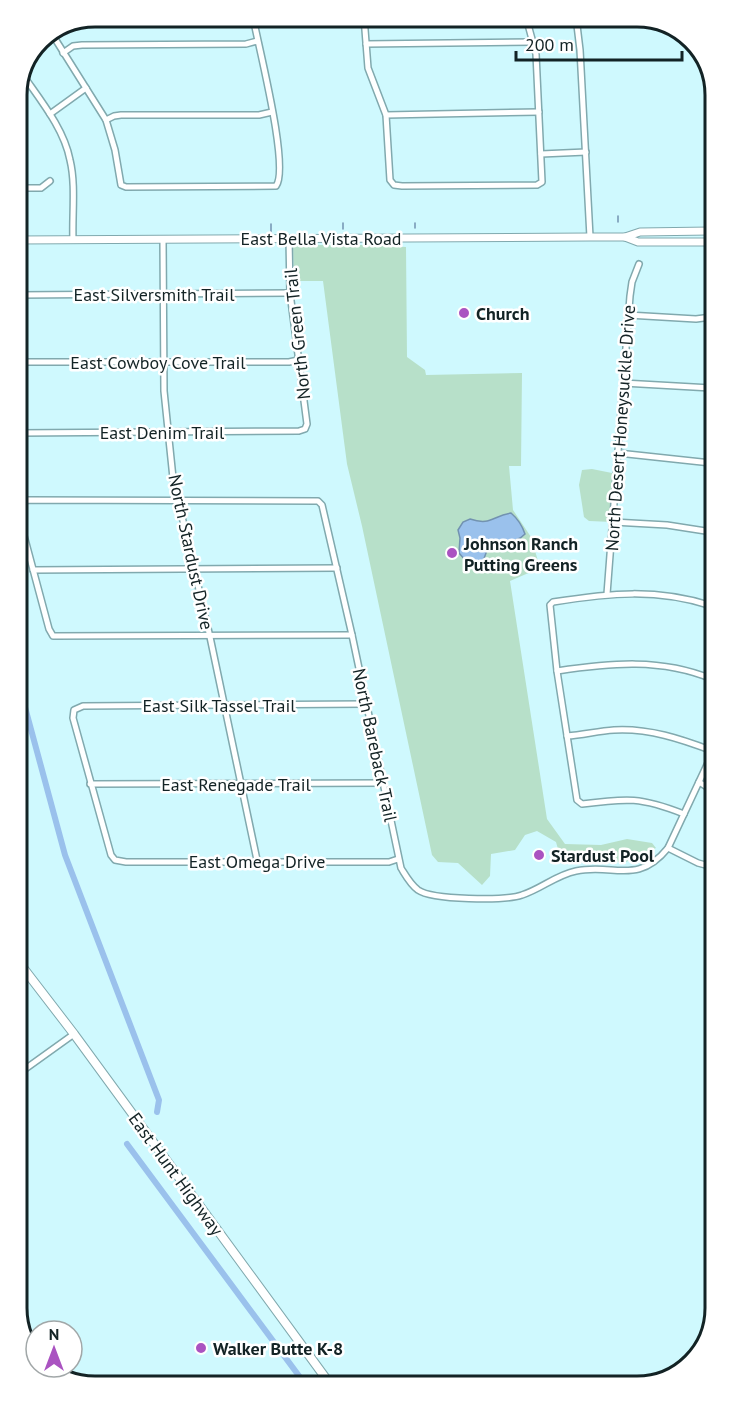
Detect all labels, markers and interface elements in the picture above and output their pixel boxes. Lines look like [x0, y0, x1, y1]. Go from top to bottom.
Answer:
scale bar [516, 24, 682, 62]
text: 200 m [525, 33, 574, 56]
street label: East Bella Vista Road [241, 227, 402, 250]
street label: North Green Trail [279, 267, 315, 401]
street label: East Silversmith Trail [74, 283, 235, 306]
place label: Church [476, 302, 529, 325]
street label: North Desert Honeysuckle Drive [600, 304, 640, 552]
marker: Church [457, 306, 471, 320]
street label: East Cowboy Cove Trail [70, 351, 246, 374]
street label: East Denim Trail [100, 421, 225, 444]
street label: North Stardust Drive [163, 472, 219, 632]
place label: Johnson Ranch Putting Greens [463, 532, 578, 576]
marker: Johnson Ranch Putting Greens [445, 546, 459, 560]
street label: North Bareback Trail [348, 666, 403, 825]
street label: East Silk Tassel Trail [142, 694, 296, 717]
street label: East Renegade Trail [161, 773, 312, 796]
place label: Stardust Pool [551, 844, 655, 867]
marker: Stardust Pool [532, 848, 546, 862]
street label: East Omega Drive [189, 850, 325, 873]
street label: East Hunt Highway [124, 1108, 229, 1241]
north arrow [24, 1319, 84, 1379]
text: N [49, 1324, 59, 1344]
place label: Walker Butte K-8 [213, 1337, 343, 1360]
marker: Walker Butte K-8 [194, 1341, 208, 1355]

